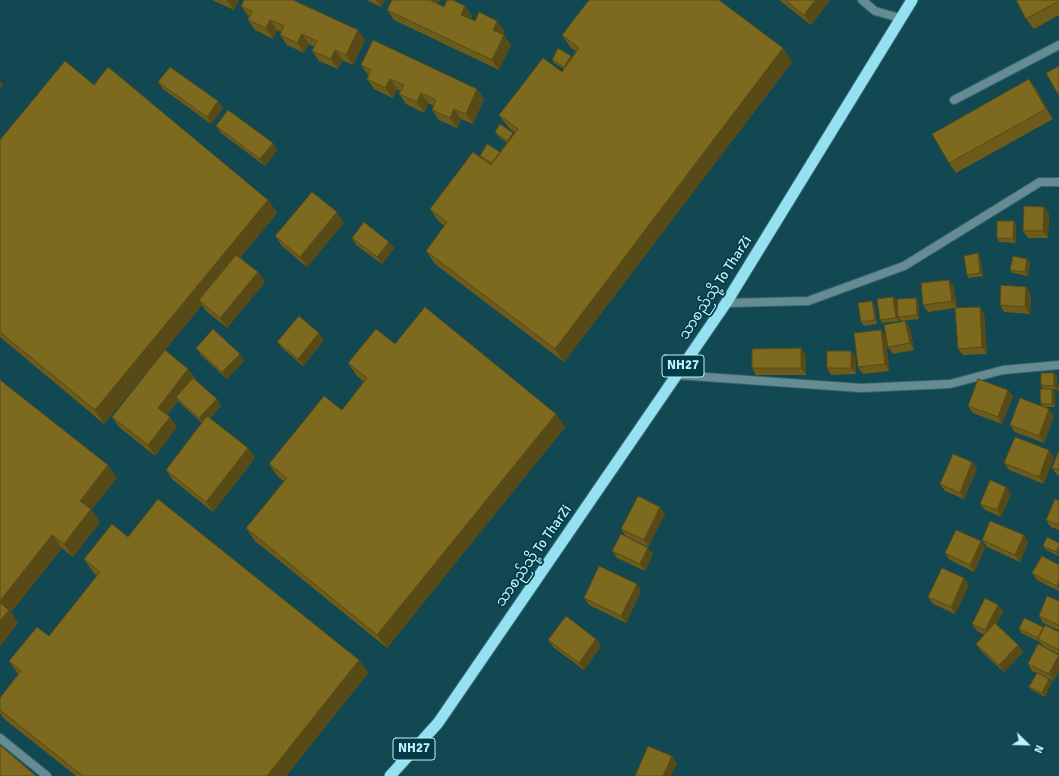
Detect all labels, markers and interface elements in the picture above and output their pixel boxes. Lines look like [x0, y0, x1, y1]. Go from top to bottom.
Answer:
street label: သာစည်သို့ To TharZi [676, 233, 756, 343]
road number: NH27 [662, 355, 704, 377]
street label: သာစည်သို့ To TharZi [493, 502, 575, 610]
north arrow [1007, 724, 1047, 764]
road number: NH27 [393, 738, 435, 760]
text: N [1031, 743, 1046, 755]

